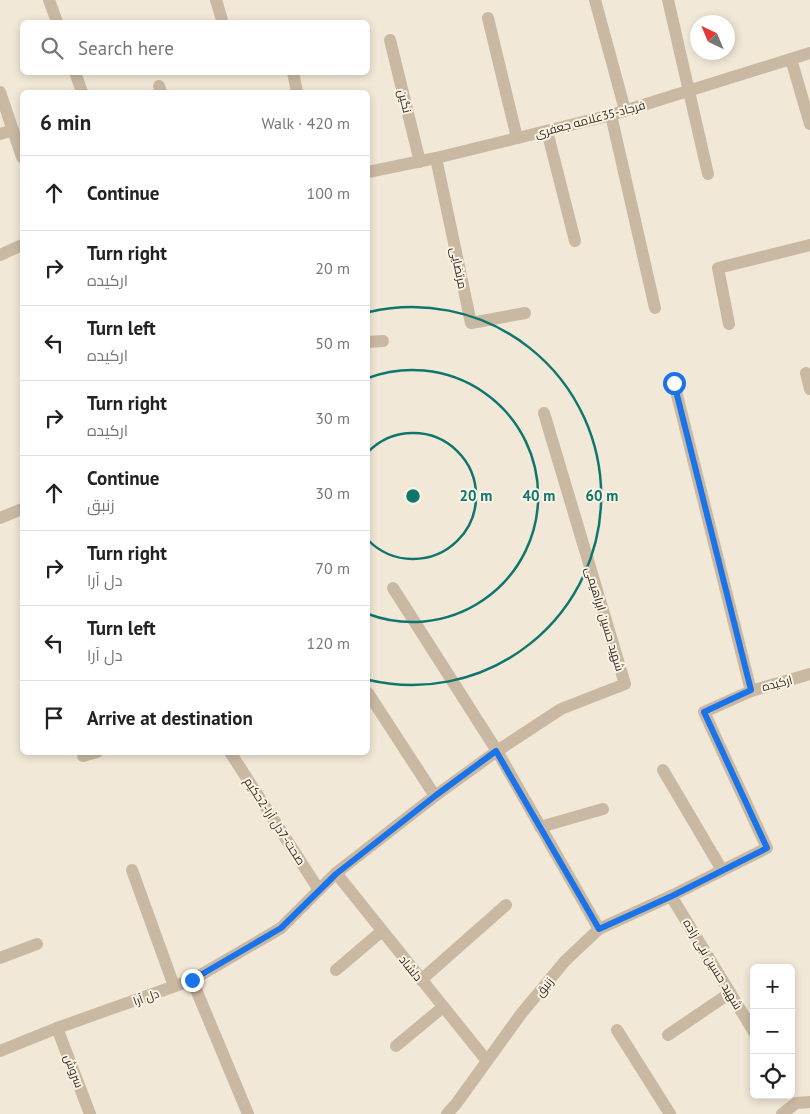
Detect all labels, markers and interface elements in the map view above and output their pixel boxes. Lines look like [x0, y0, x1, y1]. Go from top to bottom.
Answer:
north arrow [690, 15, 735, 60]
search box [20, 20, 370, 75]
icon: search [38, 34, 66, 62]
text: Search here [78, 36, 174, 60]
street label: نگین [395, 88, 415, 114]
street label: فرجاد-35علامه جعفری [533, 97, 647, 141]
text: 6 min [40, 109, 91, 136]
text: Walk · 420 m [261, 113, 350, 133]
icon: ahead [40, 179, 68, 207]
text: Continue [87, 181, 159, 205]
text: 100 m [307, 183, 350, 203]
text: Turn right [87, 241, 167, 265]
street label: مرتضایی [447, 246, 471, 290]
icon: right [40, 254, 68, 282]
text: 20 m [315, 258, 350, 278]
text: ارکیده [87, 270, 128, 290]
text: Turn left [87, 316, 156, 340]
icon: left [40, 329, 68, 357]
text: 50 m [315, 333, 350, 353]
text: ارکیده [87, 345, 128, 365]
route start [663, 372, 686, 395]
text: Turn right [87, 391, 167, 415]
icon: right [40, 404, 68, 432]
text: 30 m [315, 408, 350, 428]
text: ارکیده [87, 420, 128, 440]
text: Continue [87, 466, 159, 490]
icon: ahead [40, 479, 68, 507]
text: 30 m [315, 483, 350, 503]
text: 20 m [460, 486, 492, 505]
text: 40 m [523, 486, 555, 505]
text: 60 m [586, 486, 618, 505]
centre of rings [404, 487, 422, 505]
text: زنبق [87, 495, 115, 515]
text: Turn right [87, 541, 167, 565]
icon: right [40, 554, 68, 582]
text: 70 m [315, 558, 350, 578]
street label: شهید حسین ابراهیمی [582, 565, 628, 673]
text: دل آرا [87, 570, 122, 590]
text: Turn left [87, 616, 156, 640]
icon: left [40, 629, 68, 657]
text: 120 m [307, 633, 350, 653]
text: دل آرا [87, 645, 122, 665]
street label: ارکیده [760, 672, 794, 694]
icon: arrive [40, 704, 68, 732]
text: Arrive at destination [87, 706, 253, 730]
street label: صحت-7دل آرا-2حکیم [240, 774, 309, 868]
street label: شهید حسین نبی زاده [680, 916, 746, 1012]
street label: دلشاد [396, 952, 426, 984]
map controls [750, 964, 795, 1099]
button: + [750, 964, 795, 1009]
route end [181, 969, 204, 992]
street label: زنبق [532, 974, 556, 1000]
street label: دل آرا [131, 985, 161, 1009]
button: − [750, 1009, 795, 1054]
street label: سروش [61, 1052, 87, 1090]
button: locate [750, 1054, 795, 1099]

